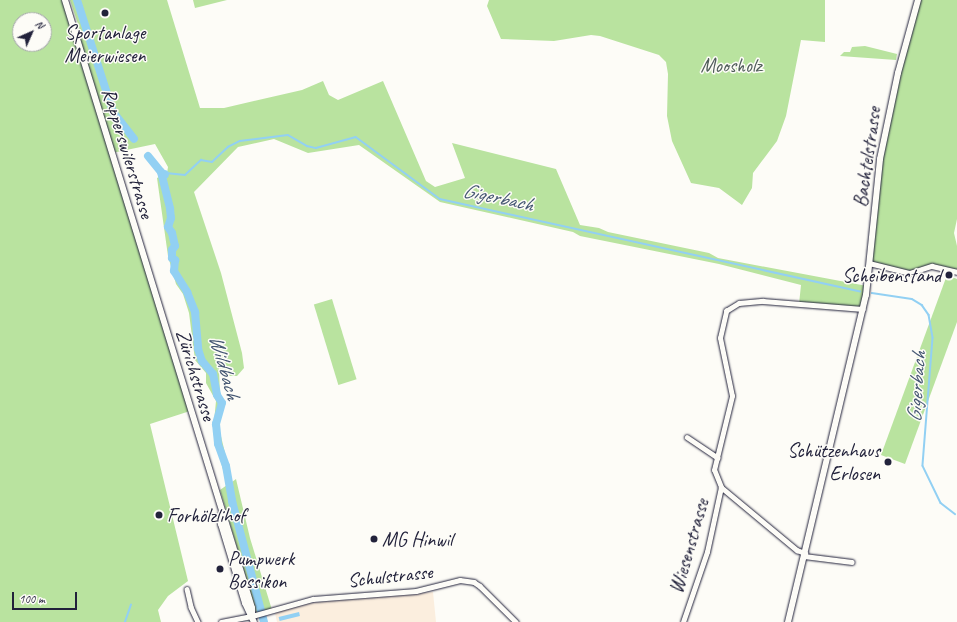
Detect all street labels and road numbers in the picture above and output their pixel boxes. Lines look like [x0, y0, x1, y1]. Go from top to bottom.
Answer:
street label: Rapperswilerstrasse [97, 85, 159, 221]
street label: Bachtelstrasse [848, 105, 886, 209]
street label: Zürichstrasse [171, 327, 221, 423]
street label: Wiesenstrasse [664, 496, 714, 596]
street label: Schulstrasse [346, 560, 434, 592]

